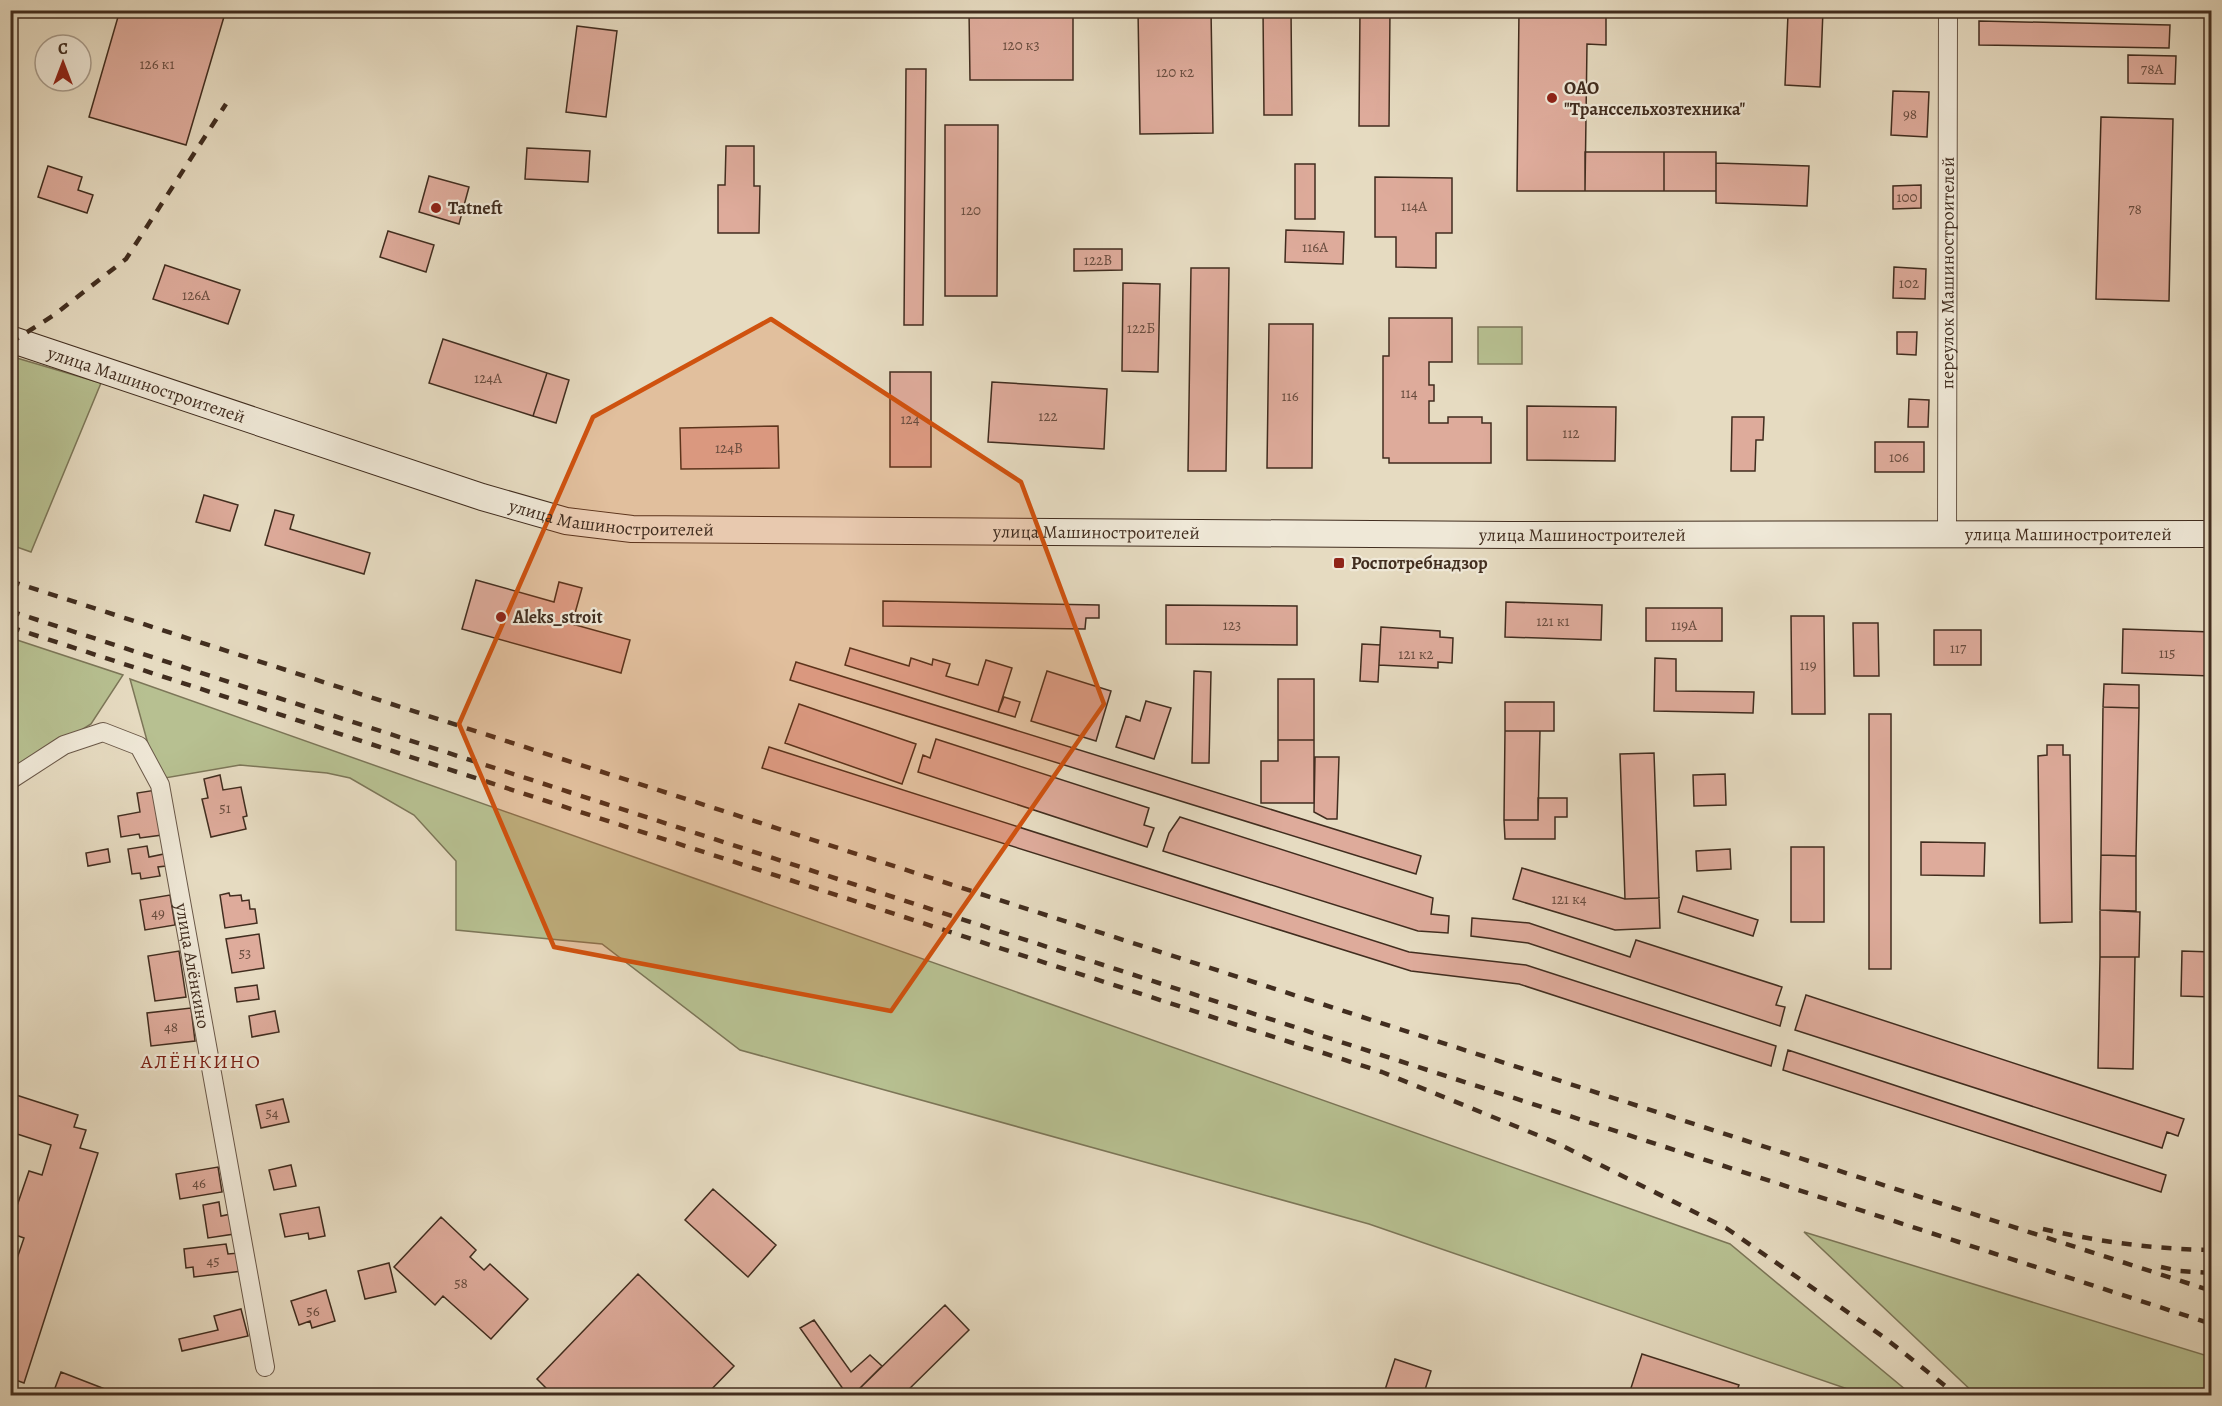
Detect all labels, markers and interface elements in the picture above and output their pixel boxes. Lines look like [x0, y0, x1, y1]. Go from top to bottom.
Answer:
north arrow [33, 33, 93, 93]
house number: 120 к3 [1002, 35, 1040, 55]
text: С [58, 38, 68, 60]
house number: 126 к1 [139, 54, 175, 74]
house number: 78А [2141, 59, 2163, 79]
house number: 120 к2 [1156, 62, 1194, 82]
place label: ОАО "Транссельхозтехника" [1564, 76, 1745, 121]
marker: ОАО "Транссельхозтехника" [1545, 91, 1559, 105]
house number: 98 [1903, 104, 1917, 124]
street label: переулок Машиностроителей [1935, 157, 1960, 389]
house number: 100 [1896, 187, 1918, 207]
place label: Tatneft [448, 196, 503, 220]
house number: 114А [1401, 196, 1427, 216]
house number: 78 [2128, 199, 2142, 219]
house number: 120 [961, 200, 981, 220]
marker: Tatneft [429, 201, 443, 215]
house number: 116А [1302, 237, 1328, 257]
house number: 122В [1084, 250, 1112, 270]
house number: 102 [1899, 273, 1919, 293]
house number: 126А [182, 285, 210, 305]
house number: 122Б [1127, 318, 1155, 338]
street label: улица Машиностроителей [44, 340, 248, 429]
house number: 124А [474, 368, 502, 388]
house number: 114 [1400, 383, 1418, 403]
house number: 116 [1281, 386, 1299, 406]
house number: 122 [1038, 406, 1058, 426]
house number: 124 [900, 409, 920, 429]
house number: 112 [1562, 423, 1580, 443]
house number: 124В [715, 438, 743, 458]
house number: 106 [1889, 447, 1909, 467]
street label: улица Машиностроителей [506, 493, 714, 542]
street label: улица Машиностроителей [992, 519, 1200, 545]
street label: улица Машиностроителей [1964, 522, 2172, 546]
street label: улица Машиностроителей [1478, 523, 1686, 547]
place label: Роспотребнадзор [1351, 551, 1488, 575]
marker: Роспотребнадзор [1332, 556, 1346, 570]
place label: Aleks_stroit [512, 605, 603, 629]
marker: Aleks_stroit [494, 610, 508, 624]
house number: 121 к1 [1536, 611, 1570, 631]
house number: 123 [1223, 615, 1241, 635]
house number: 119А [1671, 615, 1697, 635]
house number: 117 [1950, 638, 1967, 658]
house number: 115 [2159, 643, 2175, 663]
house number: 121 к2 [1398, 644, 1434, 664]
house number: 119 [1799, 655, 1817, 675]
house number: 51 [219, 798, 231, 818]
house number: 121 к4 [1552, 889, 1587, 909]
street label: улица Алёнкино [169, 900, 216, 1030]
house number: 49 [151, 903, 165, 923]
house number: 53 [239, 943, 251, 963]
house number: 48 [164, 1017, 178, 1037]
district label: АЛЁНКИНО [140, 1048, 261, 1075]
house number: 54 [265, 1103, 279, 1123]
house number: 46 [192, 1173, 206, 1193]
house number: 45 [206, 1251, 220, 1271]
house number: 58 [454, 1273, 468, 1293]
house number: 56 [306, 1301, 320, 1321]

